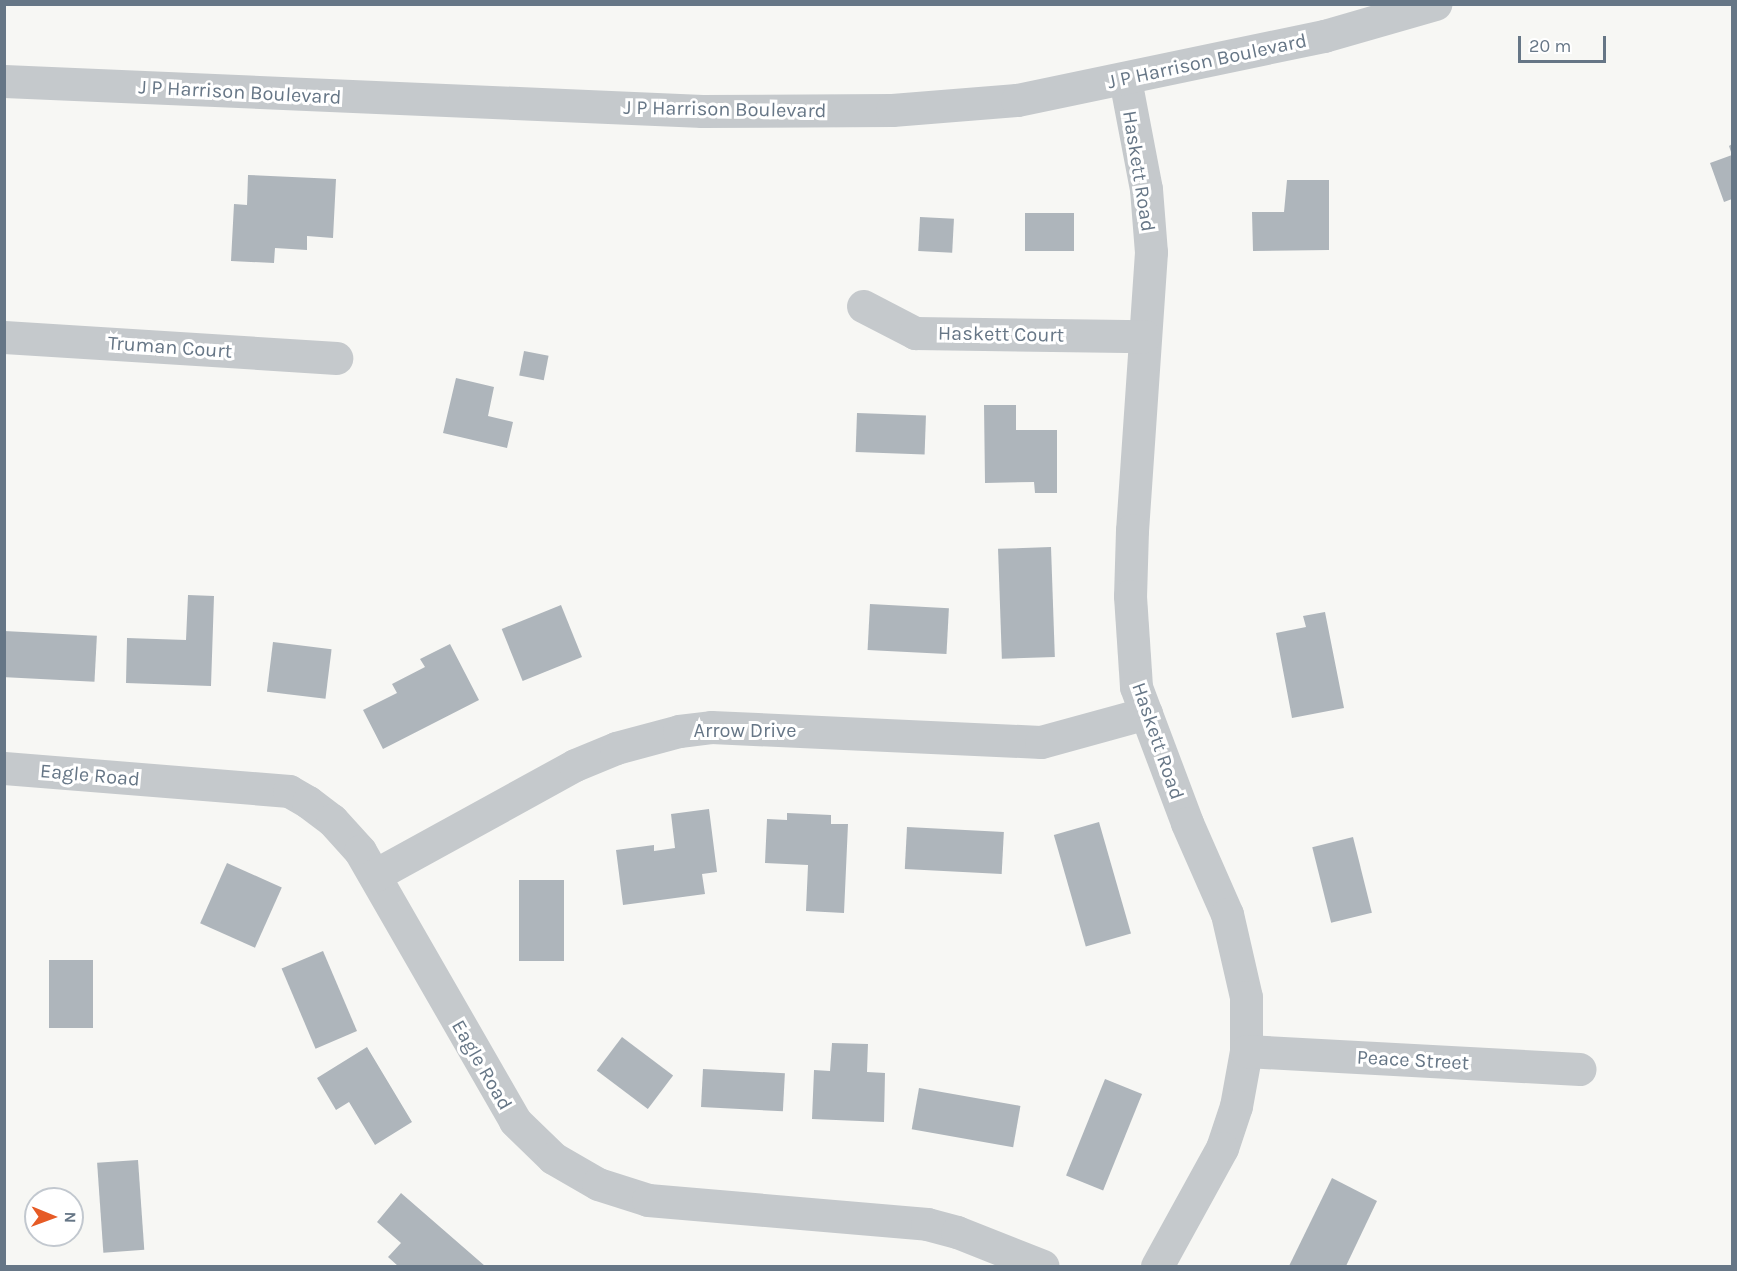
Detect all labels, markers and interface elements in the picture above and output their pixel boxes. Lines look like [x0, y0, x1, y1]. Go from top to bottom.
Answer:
scale bar [1521, 24, 1610, 62]
street label: J P Harrison Boulevard [1105, 28, 1309, 94]
text: 20 m [1529, 35, 1571, 57]
street label: J P Harrison Boulevard [138, 75, 342, 109]
street label: J P Harrison Boulevard [623, 95, 827, 123]
street label: Haskett Road [1118, 109, 1160, 233]
street label: Haskett Court [938, 321, 1064, 347]
street label: Truman Court [107, 331, 233, 363]
street label: Haskett Road [1127, 679, 1189, 803]
street label: Arrow Drive [694, 718, 796, 742]
street label: Eagle Road [39, 759, 141, 791]
street label: Eagle Road [447, 1016, 517, 1114]
street label: Peace Street [1356, 1045, 1470, 1075]
north arrow [24, 1187, 84, 1247]
text: N [61, 1211, 80, 1223]

